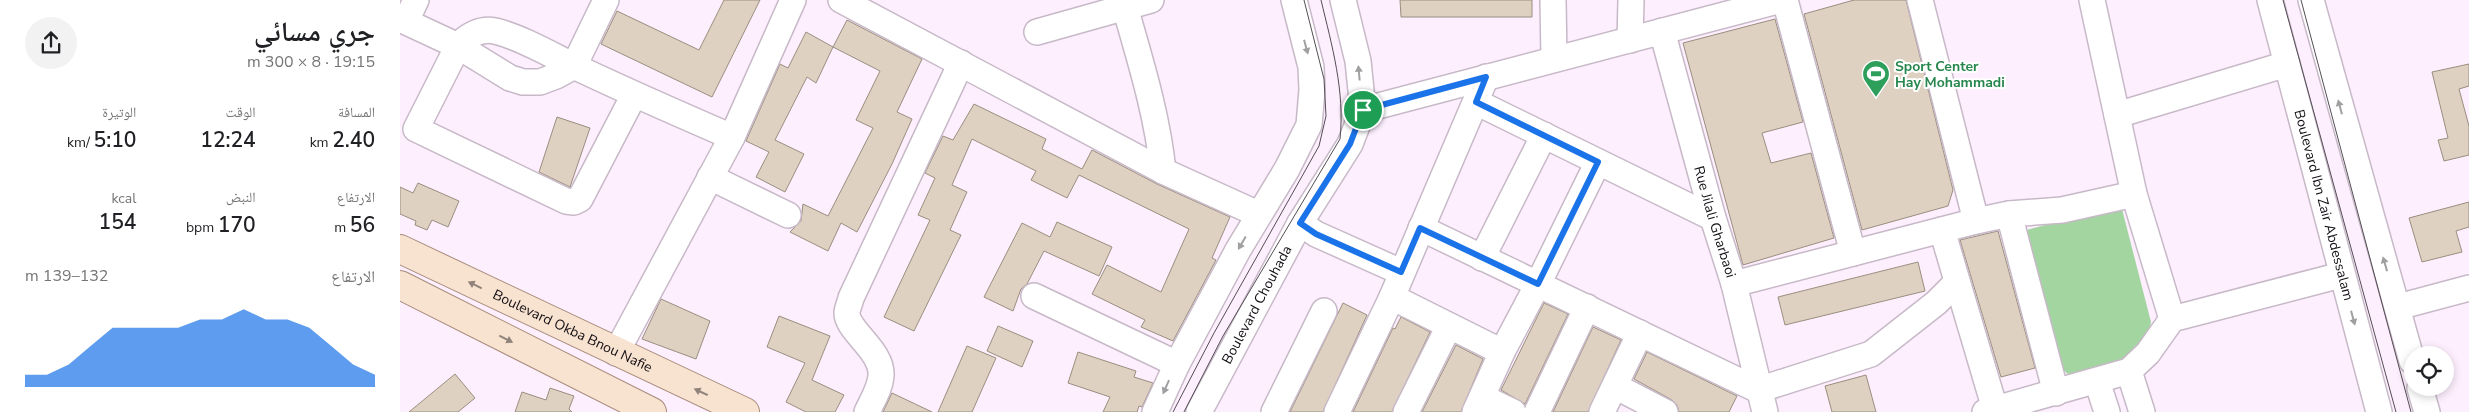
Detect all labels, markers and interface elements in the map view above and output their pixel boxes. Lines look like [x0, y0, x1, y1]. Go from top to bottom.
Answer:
text: جري مسائي [254, 13, 375, 51]
button: share [25, 17, 77, 69]
one-way arrow [1302, 40, 1310, 55]
text: 19:15 · 8 × 300 m [247, 51, 375, 73]
place label: Sport Center Hay Mohammadi [1895, 57, 2005, 92]
sports icon: Sport Center Hay Mohammadi [1861, 59, 1891, 98]
one-way arrow [1355, 65, 1363, 81]
pin [1342, 89, 1384, 131]
icon: arrive [1349, 96, 1377, 124]
one-way arrow [2336, 100, 2344, 115]
text: الوتيرة [102, 103, 136, 122]
text: الوقت [226, 103, 256, 122]
text: المسافة [338, 103, 375, 122]
street label: Boulevard Ibn Zair Abdessalam [2290, 107, 2359, 303]
text: 5:10 [94, 126, 136, 154]
text: 12:24 [200, 126, 256, 154]
text: 2.40 [332, 126, 375, 154]
text: /km [67, 133, 94, 152]
text: km [310, 133, 332, 152]
street label: Rue Jilali Gharbaoi [1690, 164, 1741, 280]
text: النبض [226, 188, 256, 207]
text: الارتفاع [337, 188, 375, 207]
text: kcal [112, 189, 136, 208]
text: 154 [99, 208, 136, 236]
text: 170 [218, 211, 256, 239]
text: 56 [350, 211, 375, 239]
text: bpm [186, 218, 218, 237]
text: m [334, 218, 350, 237]
one-way arrow [1237, 237, 1246, 250]
street label: Boulevard Chouhada [1217, 242, 1296, 367]
one-way arrow [2381, 256, 2389, 271]
text: 132–139 m [25, 265, 108, 287]
text: الارتفاع [331, 266, 375, 288]
one-way arrow [468, 281, 482, 289]
street label: Boulevard Okba Bnou Nafie [490, 285, 656, 376]
one-way arrow [2349, 310, 2357, 326]
one-way arrow [499, 335, 513, 343]
map controls [2404, 346, 2454, 396]
button: locate [2404, 346, 2454, 396]
one-way arrow [1162, 380, 1170, 394]
one-way arrow [694, 387, 708, 395]

